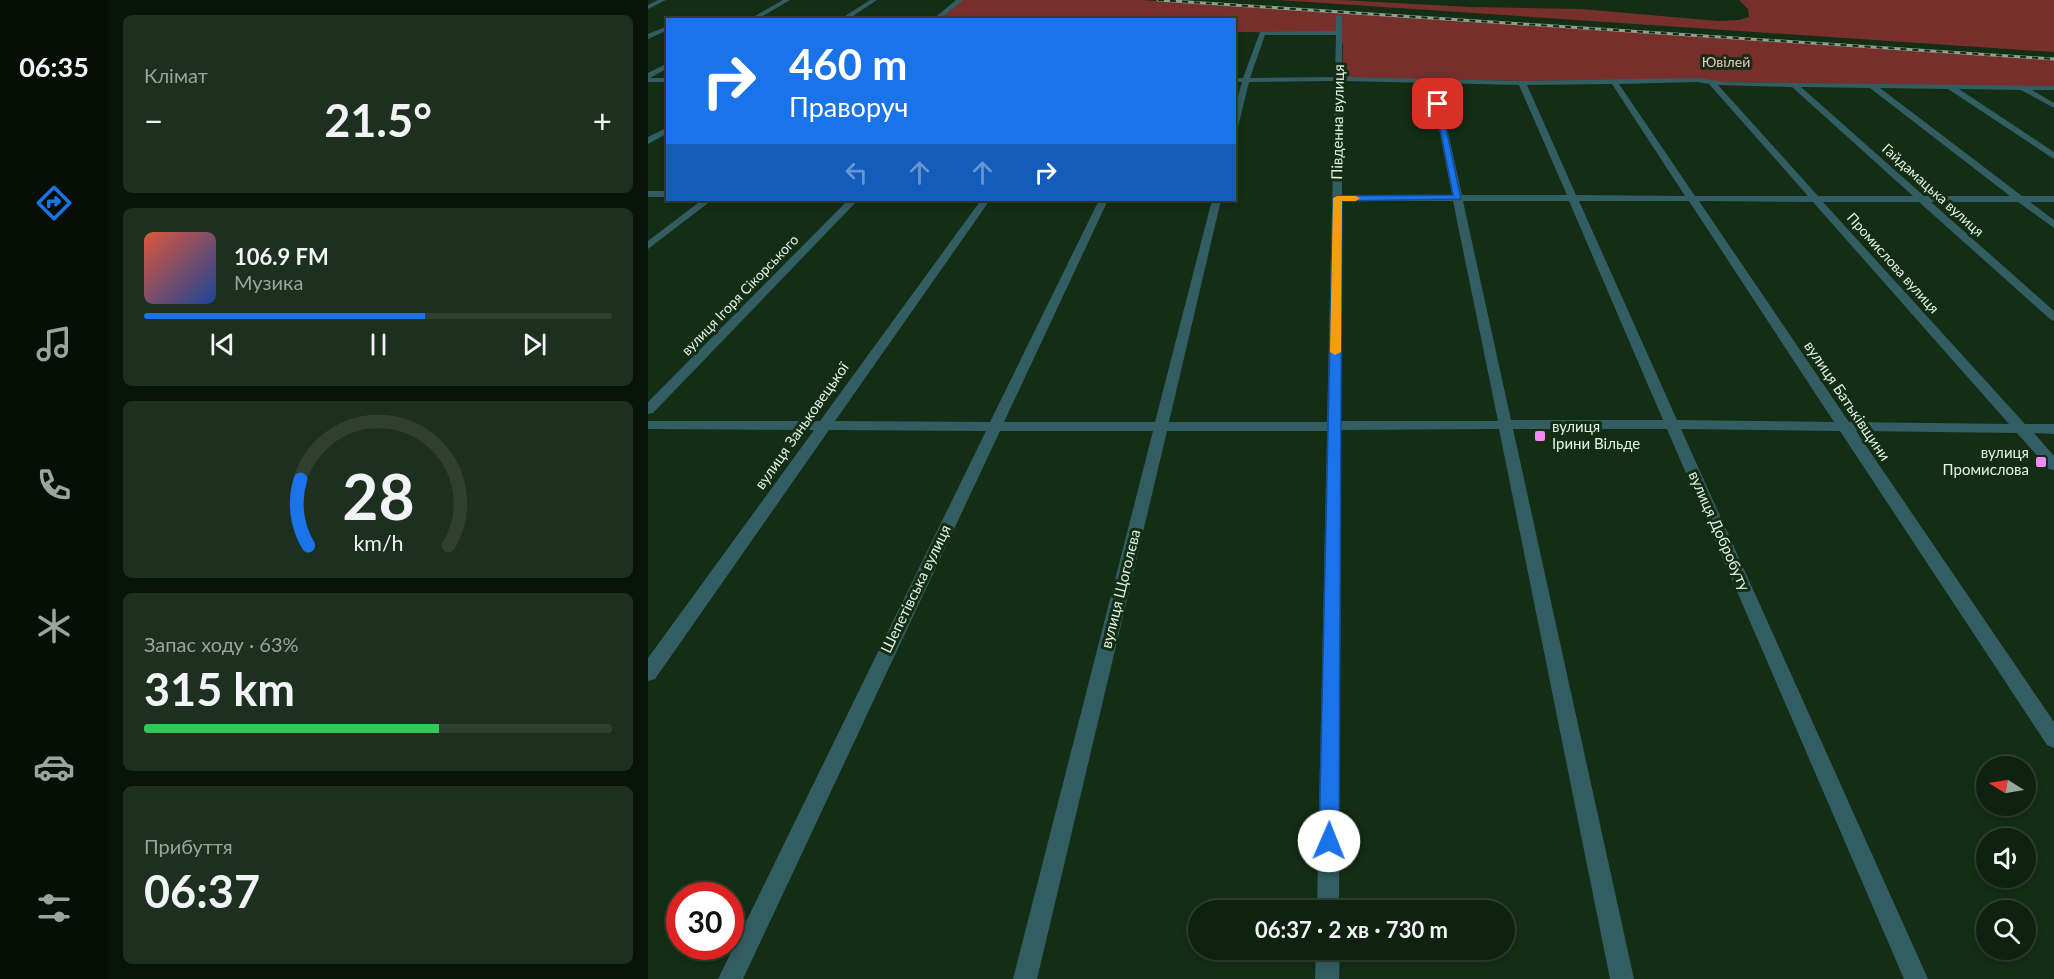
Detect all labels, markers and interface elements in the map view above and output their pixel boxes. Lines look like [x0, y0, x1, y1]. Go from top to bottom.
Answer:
text: 460 m [789, 39, 907, 89]
icon: right [690, 42, 768, 120]
text: 06:35 [19, 50, 89, 83]
park label: Ювілей [1702, 53, 1750, 70]
text: Клімат [144, 63, 208, 87]
street label: Південна вулиця [1327, 64, 1347, 180]
pin [1412, 78, 1463, 129]
icon: arrive [1421, 87, 1454, 120]
text: Праворуч [789, 90, 909, 123]
text: 21.5° [324, 93, 432, 147]
text: − [144, 100, 163, 140]
text: + [593, 100, 612, 140]
street label: Гайдамацька вулиця [1879, 140, 1988, 240]
icon: left [840, 156, 873, 189]
icon: ahead [903, 156, 936, 189]
icon: ahead [966, 156, 999, 189]
icon: right [1029, 156, 1062, 189]
icon: directions [33, 182, 75, 224]
street label: Промислова вулиця [1844, 209, 1943, 316]
street label: вулиця Ігоря Сікорського [678, 231, 802, 359]
text: 106.9 FM [234, 243, 329, 270]
text: Музика [234, 270, 303, 294]
icon: music [33, 323, 75, 365]
icon: previous [206, 328, 239, 361]
icon: pause [362, 328, 395, 361]
icon: next [518, 328, 551, 361]
street label: вулиця Батьківщини [1801, 337, 1895, 464]
street label: вулиця Заньковецької [751, 358, 852, 492]
place label: вулиця Ірини Вільде [1552, 417, 1640, 452]
marker: вулиця Ірини Вільде [1533, 429, 1547, 443]
place label: вулиця Промислова [1943, 443, 2029, 478]
marker: вулиця Промислова [2034, 455, 2048, 469]
text: 28 [342, 459, 414, 534]
icon: phone [33, 464, 75, 506]
street label: вулиця Добробуту [1685, 468, 1754, 593]
street label: Шепетівська вулиця [876, 522, 954, 656]
street label: вулиця Щоголєва [1097, 527, 1144, 650]
text: km/h [353, 531, 403, 557]
icon: climate [33, 605, 75, 647]
text: Запас ходу · 63% [144, 632, 299, 656]
text: 315 km [144, 662, 295, 716]
icon: car [33, 746, 75, 788]
north arrow [1976, 756, 2036, 816]
map controls [1976, 756, 2036, 960]
position arrow [1297, 809, 1361, 873]
button: sound [1976, 828, 2036, 888]
text: Прибуття [144, 834, 233, 858]
text: 06:37 [144, 864, 260, 918]
speed limit sign: 30 [666, 882, 744, 960]
icon: filters [33, 887, 75, 929]
button: search [1976, 900, 2036, 960]
text: 06:37 · 2 хв · 730 m [1255, 916, 1448, 943]

